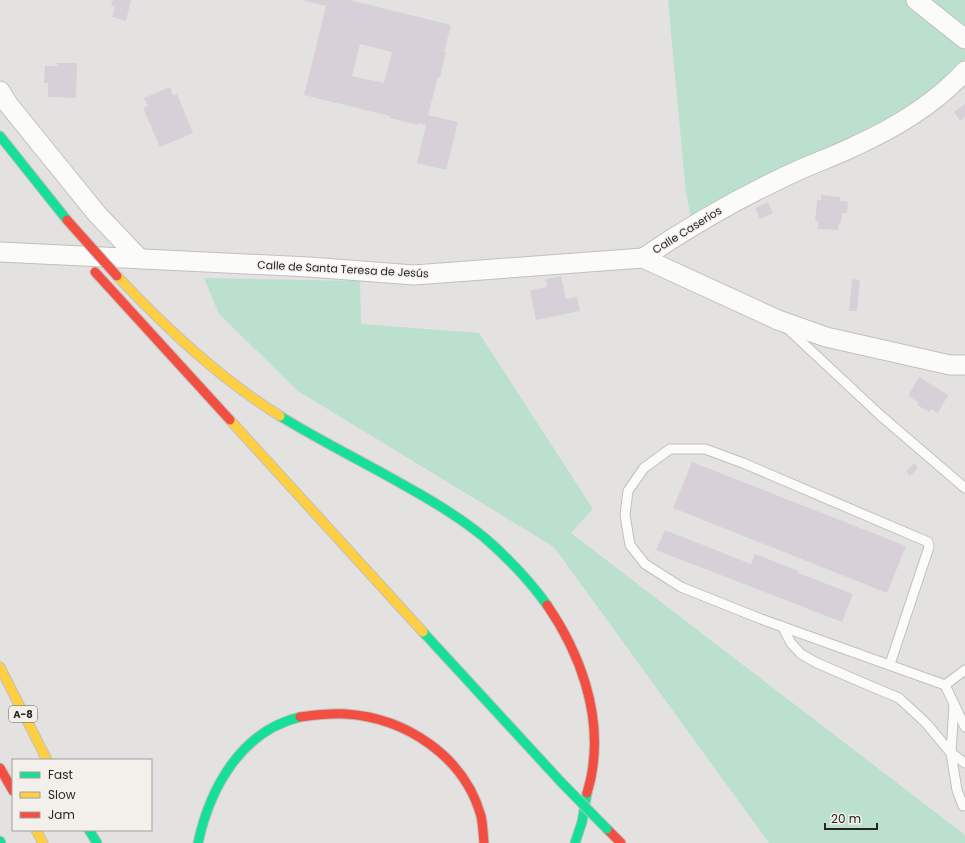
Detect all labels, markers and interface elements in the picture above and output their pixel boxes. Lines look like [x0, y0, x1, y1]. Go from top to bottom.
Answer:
street label: Calle Caserios [649, 202, 725, 258]
street label: Calle de Santa Teresa de Jesús [257, 257, 429, 281]
road number: A-8 [9, 706, 37, 722]
legend [12, 759, 152, 831]
text: Fast [48, 766, 73, 783]
text: Slow [48, 786, 76, 803]
scale bar [825, 805, 877, 831]
text: Jam [48, 806, 75, 823]
text: 20 m [831, 810, 861, 827]

